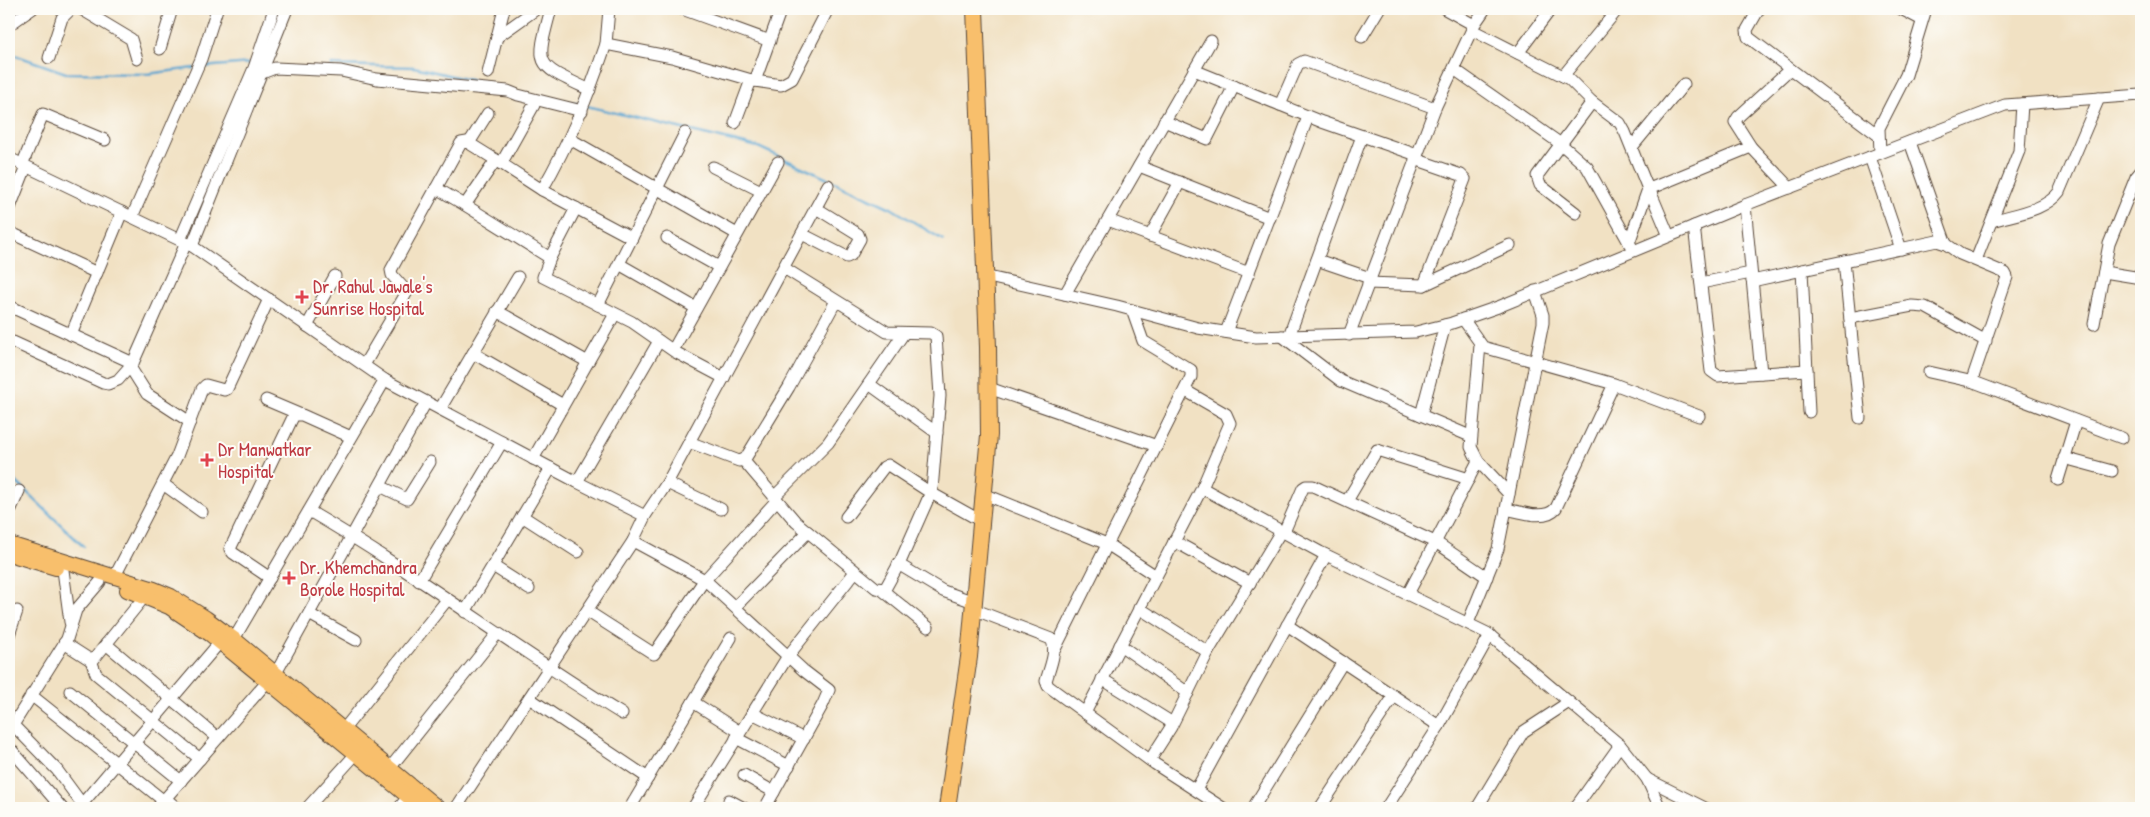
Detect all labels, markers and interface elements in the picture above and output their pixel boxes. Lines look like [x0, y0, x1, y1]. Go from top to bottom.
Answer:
place label: Dr. Rahul Jawale's Sunrise Hospital [313, 273, 433, 321]
marker: Dr. Rahul Jawale's Sunrise Hospital [295, 290, 309, 304]
place label: Dr Manwatkar Hospital [218, 436, 312, 484]
marker: Dr Manwatkar Hospital [200, 453, 214, 467]
place label: Dr. Khemchandra Borole Hospital [300, 554, 417, 602]
marker: Dr. Khemchandra Borole Hospital [282, 571, 296, 585]

